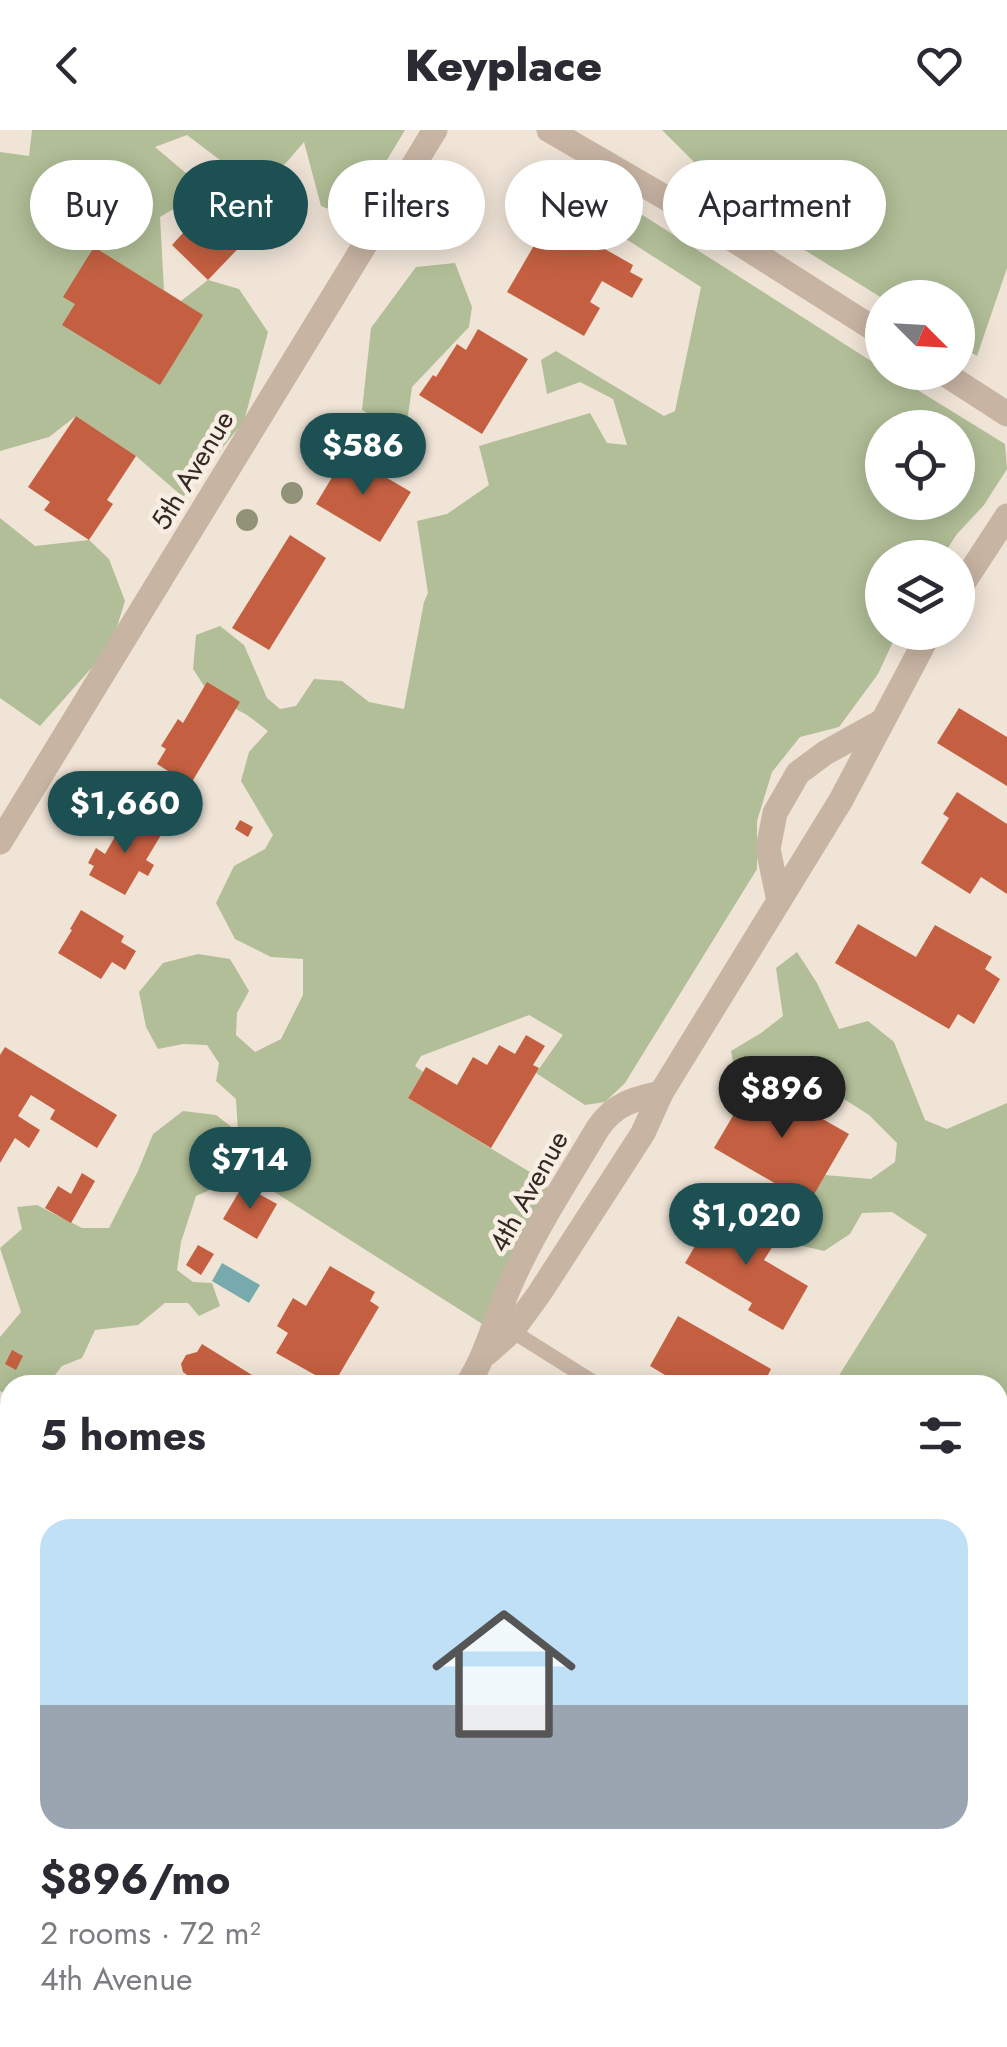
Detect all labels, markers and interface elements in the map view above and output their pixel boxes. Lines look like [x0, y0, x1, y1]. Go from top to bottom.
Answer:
text: Keyplace [405, 33, 602, 98]
icon: back [40, 38, 95, 93]
icon: heart [912, 38, 967, 93]
chip: Buy [30, 160, 153, 250]
chip: Rent [173, 160, 308, 250]
chip: Filters [328, 160, 485, 250]
chip: New [505, 160, 643, 250]
chip: Apartment [663, 160, 886, 250]
north arrow [865, 280, 975, 390]
map controls [865, 280, 975, 650]
street label: 5th Avenue [141, 403, 244, 538]
button: locate [865, 410, 975, 520]
pin: $586 [304, 413, 422, 498]
text: $586 [322, 422, 404, 468]
button: layers [865, 540, 975, 650]
pin: $1,660 [44, 771, 206, 856]
text: $1,660 [70, 780, 180, 826]
pin: $896 [723, 1056, 841, 1141]
text: $896 [741, 1065, 823, 1111]
street label: 4th Avenue [478, 1123, 579, 1260]
pin: $714 [191, 1127, 309, 1212]
text: $714 [211, 1136, 289, 1182]
pin: $1,020 [665, 1183, 827, 1268]
text: $1,020 [691, 1192, 801, 1238]
text: 5 homes [40, 1405, 206, 1466]
icon: filters [913, 1408, 968, 1463]
icon: home [414, 1584, 594, 1764]
text: $896/mo [40, 1849, 230, 1910]
text: 2 rooms · 72 m² [40, 1910, 261, 1956]
text: 4th Avenue [40, 1956, 192, 2002]

